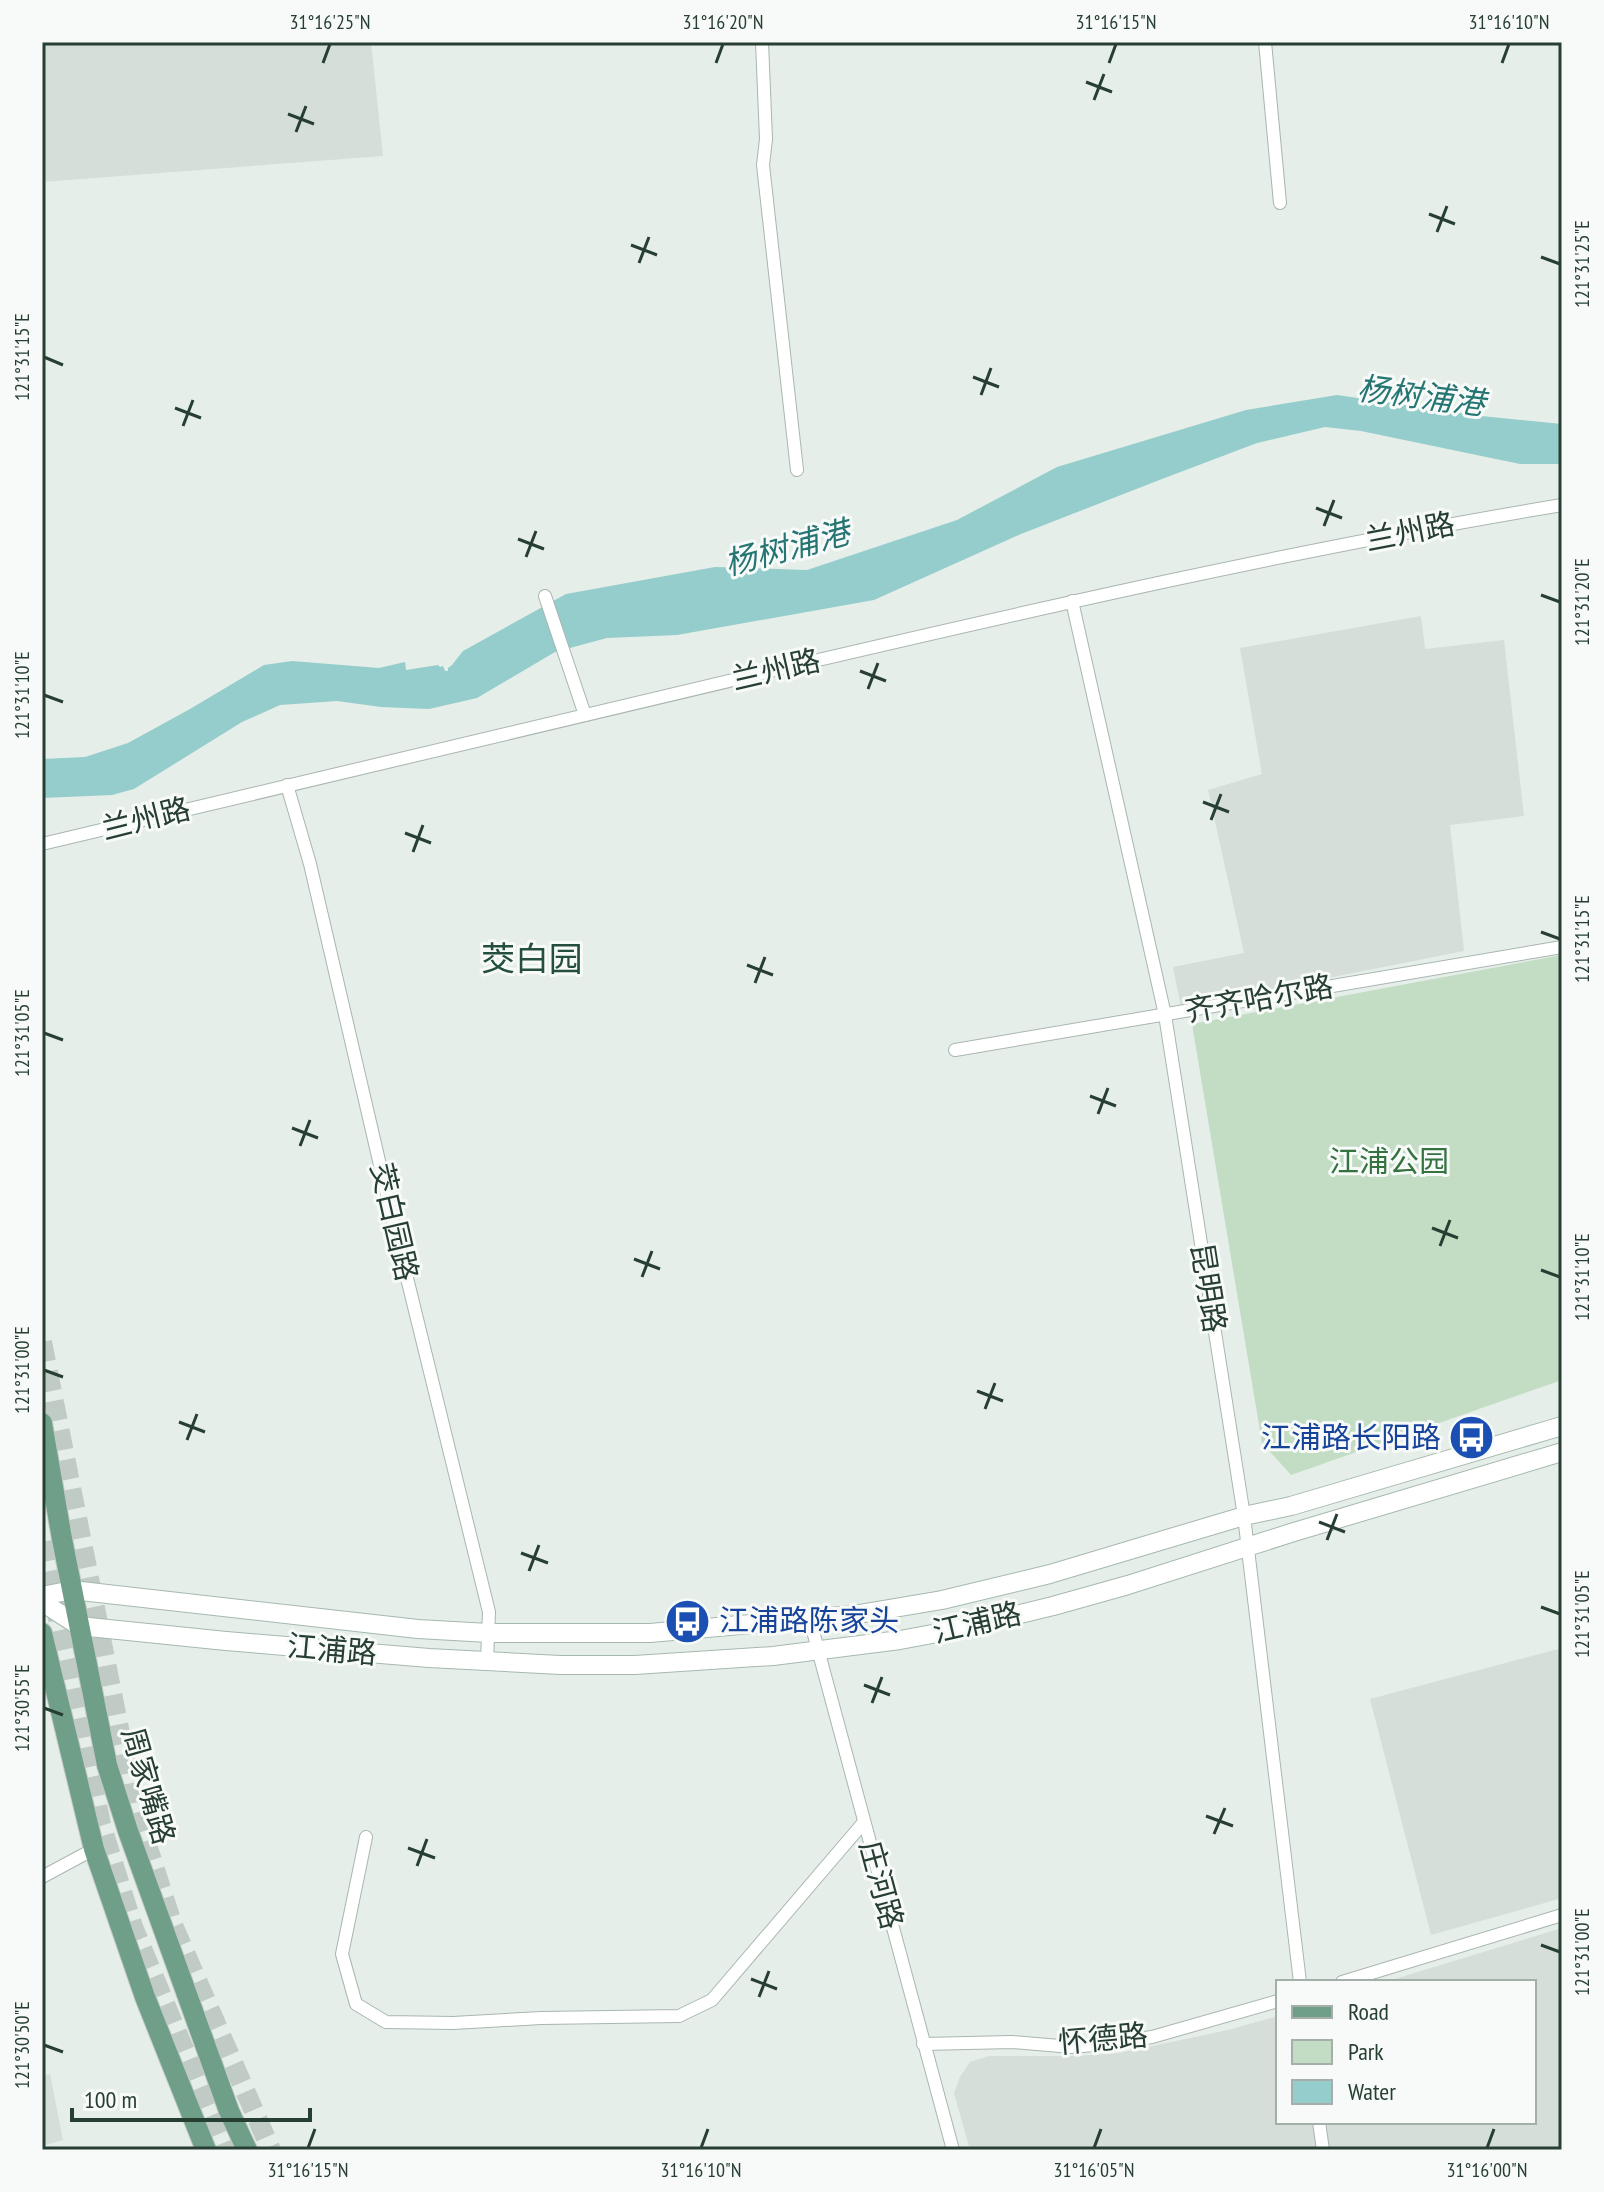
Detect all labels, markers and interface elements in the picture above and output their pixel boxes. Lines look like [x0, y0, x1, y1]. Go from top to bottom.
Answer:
text: 31°16'25"N [290, 9, 370, 35]
text: 31°16'20"N [683, 9, 763, 35]
text: 31°16'15"N [1076, 9, 1156, 35]
text: 31°16'10"N [1469, 9, 1549, 35]
text: 121°31'25"E [1569, 220, 1595, 308]
text: 121°31'15"E [9, 313, 35, 401]
water label: 杨树浦港 [1355, 366, 1491, 424]
street label: 兰州路 [1362, 503, 1458, 558]
water label: 杨树浦港 [719, 509, 858, 584]
text: 121°31'20"E [1569, 558, 1595, 646]
street label: 兰州路 [727, 639, 824, 698]
text: 121°31'10"E [9, 651, 35, 739]
street label: 兰州路 [97, 788, 194, 847]
text: 121°31'15"E [1569, 895, 1595, 983]
district label: 茭白园 [481, 936, 583, 980]
street label: 齐齐哈尔路 [1181, 965, 1336, 1030]
text: 121°31'05"E [9, 989, 35, 1077]
park label: 江浦公园 [1329, 1141, 1449, 1180]
street label: 茭白园路 [363, 1159, 428, 1285]
text: 121°31'10"E [1569, 1233, 1595, 1321]
street label: 昆明路 [1183, 1240, 1236, 1335]
text: 121°31'00"E [9, 1326, 35, 1414]
bus stop icon: 江浦路长阳路 [1448, 1414, 1496, 1462]
place label: 江浦路长阳路 [1261, 1417, 1441, 1456]
text: 121°31'05"E [1569, 1570, 1595, 1658]
street label: 江浦路 [928, 1592, 1025, 1651]
bus stop icon: 江浦路陈家头 [664, 1597, 712, 1645]
place label: 江浦路陈家头 [719, 1600, 899, 1639]
street label: 江浦路 [286, 1625, 379, 1672]
text: 121°30'55"E [9, 1664, 35, 1752]
street label: 周家嘴路 [114, 1723, 185, 1849]
street label: 庄河路 [852, 1836, 913, 1933]
text: 121°31'00"E [1569, 1908, 1595, 1996]
legend [1276, 1980, 1536, 2124]
text: Road [1348, 1996, 1389, 2027]
text: 121°30'50"E [9, 2001, 35, 2089]
street label: 怀德路 [1056, 2014, 1149, 2061]
text: Park [1348, 2036, 1384, 2067]
scale bar [72, 2072, 310, 2122]
text: Water [1348, 2076, 1396, 2107]
text: 100 m [84, 2084, 137, 2115]
text: 31°16'15"N [268, 2157, 348, 2183]
text: 31°16'10"N [661, 2157, 741, 2183]
text: 31°16'05"N [1054, 2157, 1134, 2183]
text: 31°16'00"N [1447, 2157, 1527, 2183]

